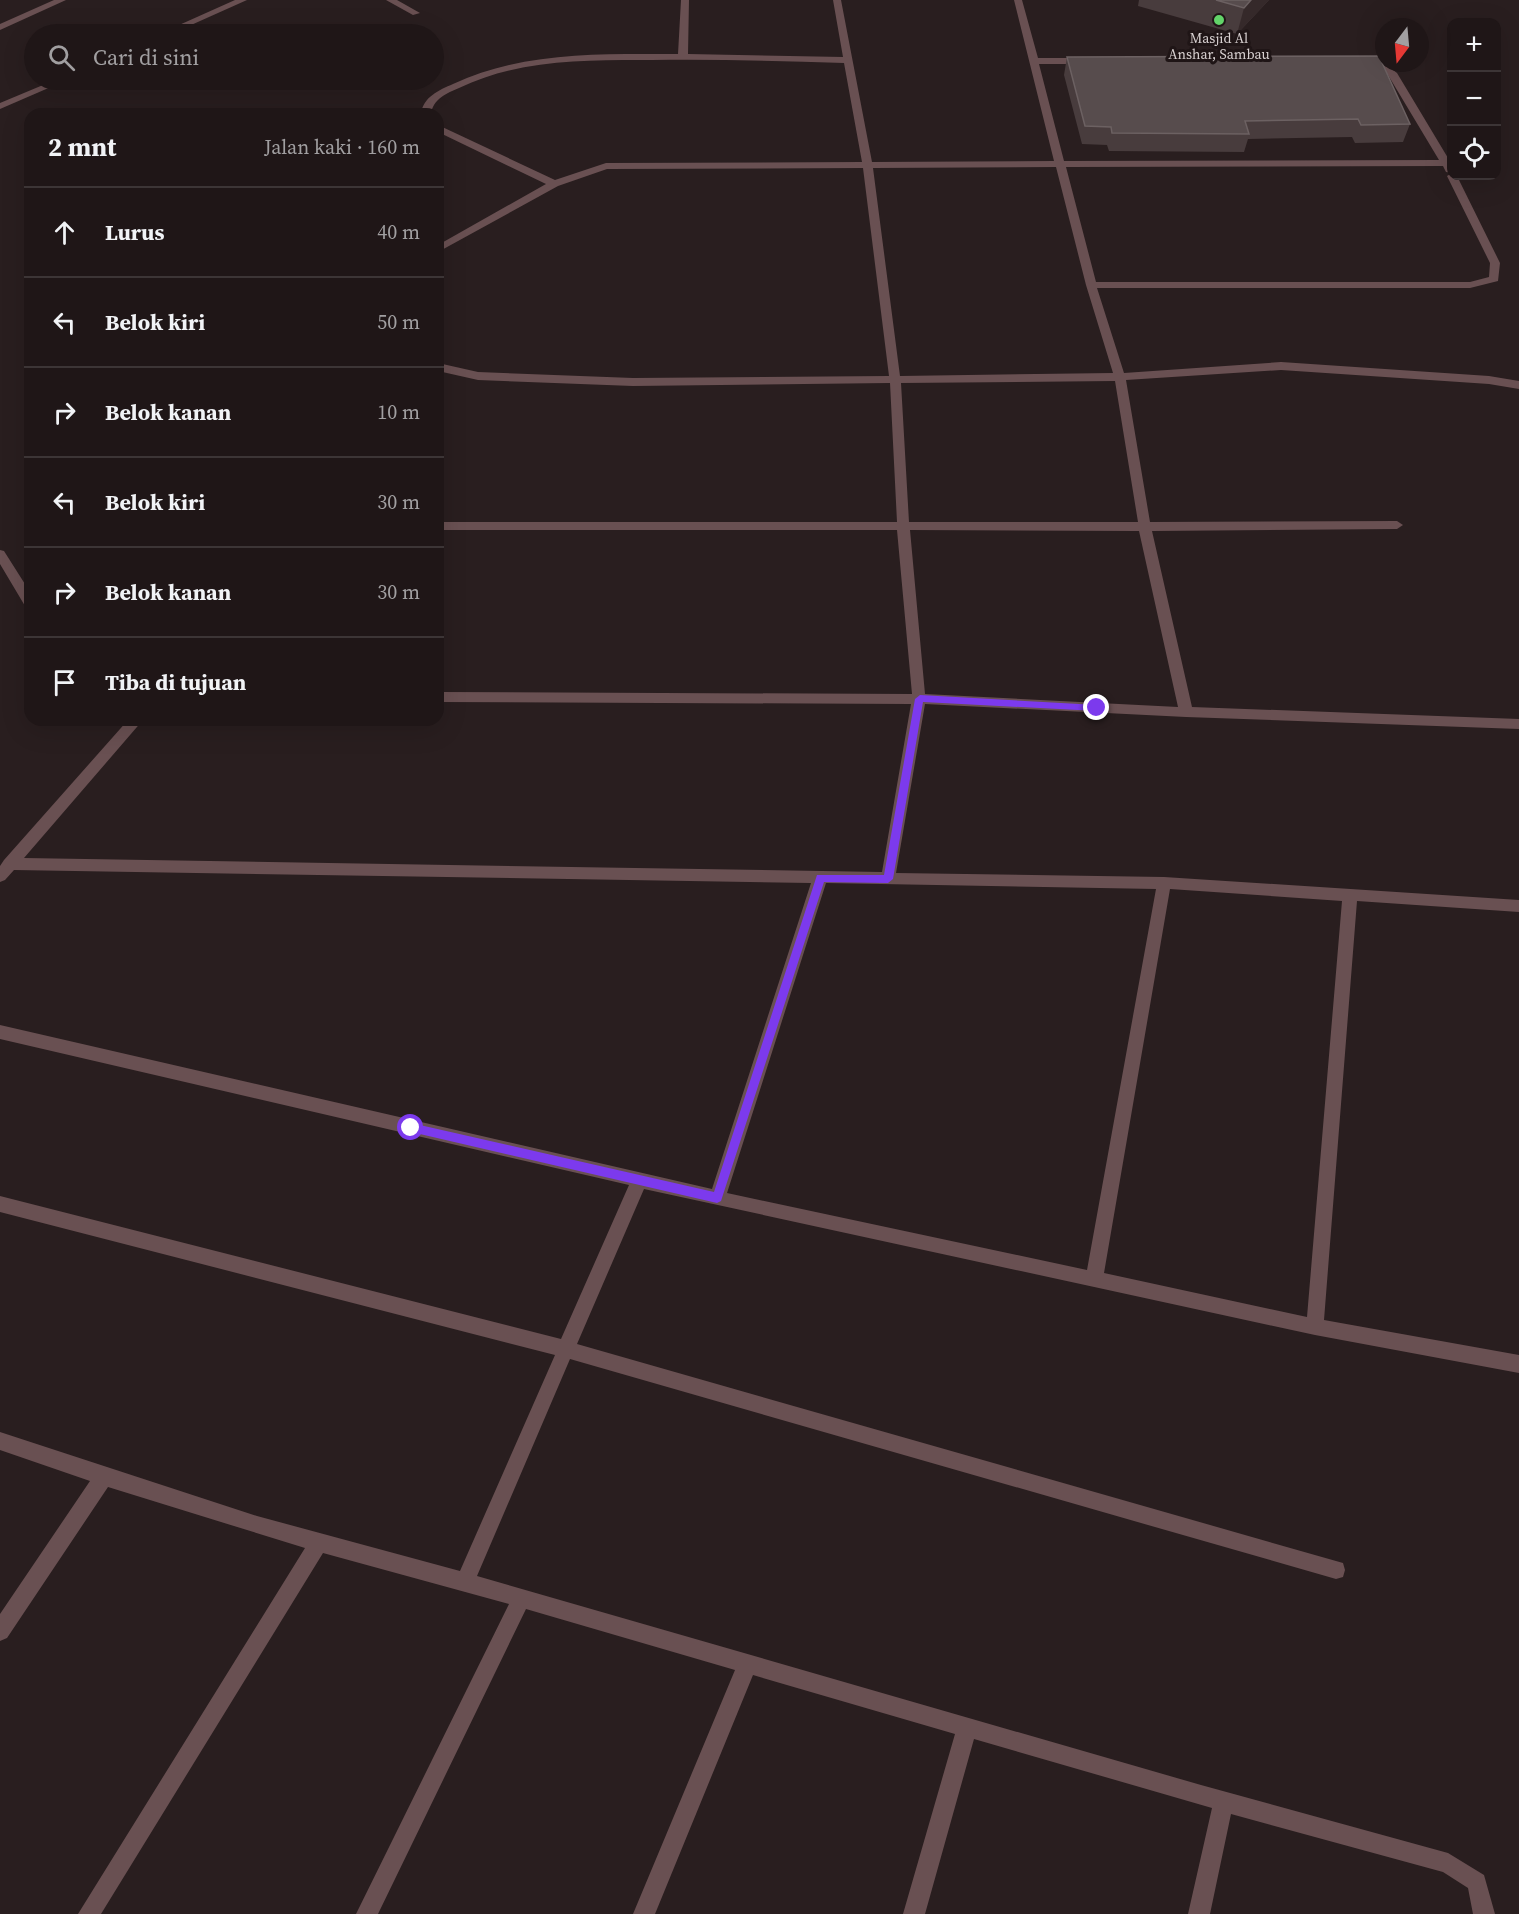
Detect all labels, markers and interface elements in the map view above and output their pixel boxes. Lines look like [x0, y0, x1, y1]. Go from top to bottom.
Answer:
marker: Masjid Al Anshar, Sambau [1212, 13, 1226, 27]
north arrow [1375, 18, 1429, 72]
map controls [1447, 18, 1501, 180]
button: + [1447, 18, 1501, 72]
search box [24, 24, 444, 90]
place label: Masjid Al Anshar, Sambau [1168, 28, 1270, 64]
icon: search [45, 41, 78, 74]
text: Cari di sini [93, 42, 199, 72]
button: − [1447, 72, 1501, 126]
button: locate [1447, 126, 1501, 180]
text: 2 mnt [48, 129, 116, 165]
text: Jalan kaki · 160 m [264, 133, 420, 161]
icon: ahead [48, 216, 81, 249]
text: Lurus [105, 217, 164, 247]
text: 40 m [377, 218, 420, 246]
icon: left [48, 306, 81, 339]
text: Belok kiri [105, 307, 205, 337]
text: 50 m [377, 308, 420, 336]
icon: right [48, 396, 81, 429]
text: Belok kanan [105, 397, 231, 427]
text: 10 m [377, 398, 420, 426]
icon: left [48, 486, 81, 519]
text: Belok kiri [105, 487, 205, 517]
text: 30 m [377, 488, 420, 516]
icon: right [48, 576, 81, 609]
text: Belok kanan [105, 577, 231, 607]
text: 30 m [377, 578, 420, 606]
icon: arrive [48, 666, 81, 699]
text: Tiba di tujuan [105, 667, 246, 697]
route end [1083, 694, 1109, 720]
route start [397, 1114, 423, 1140]

